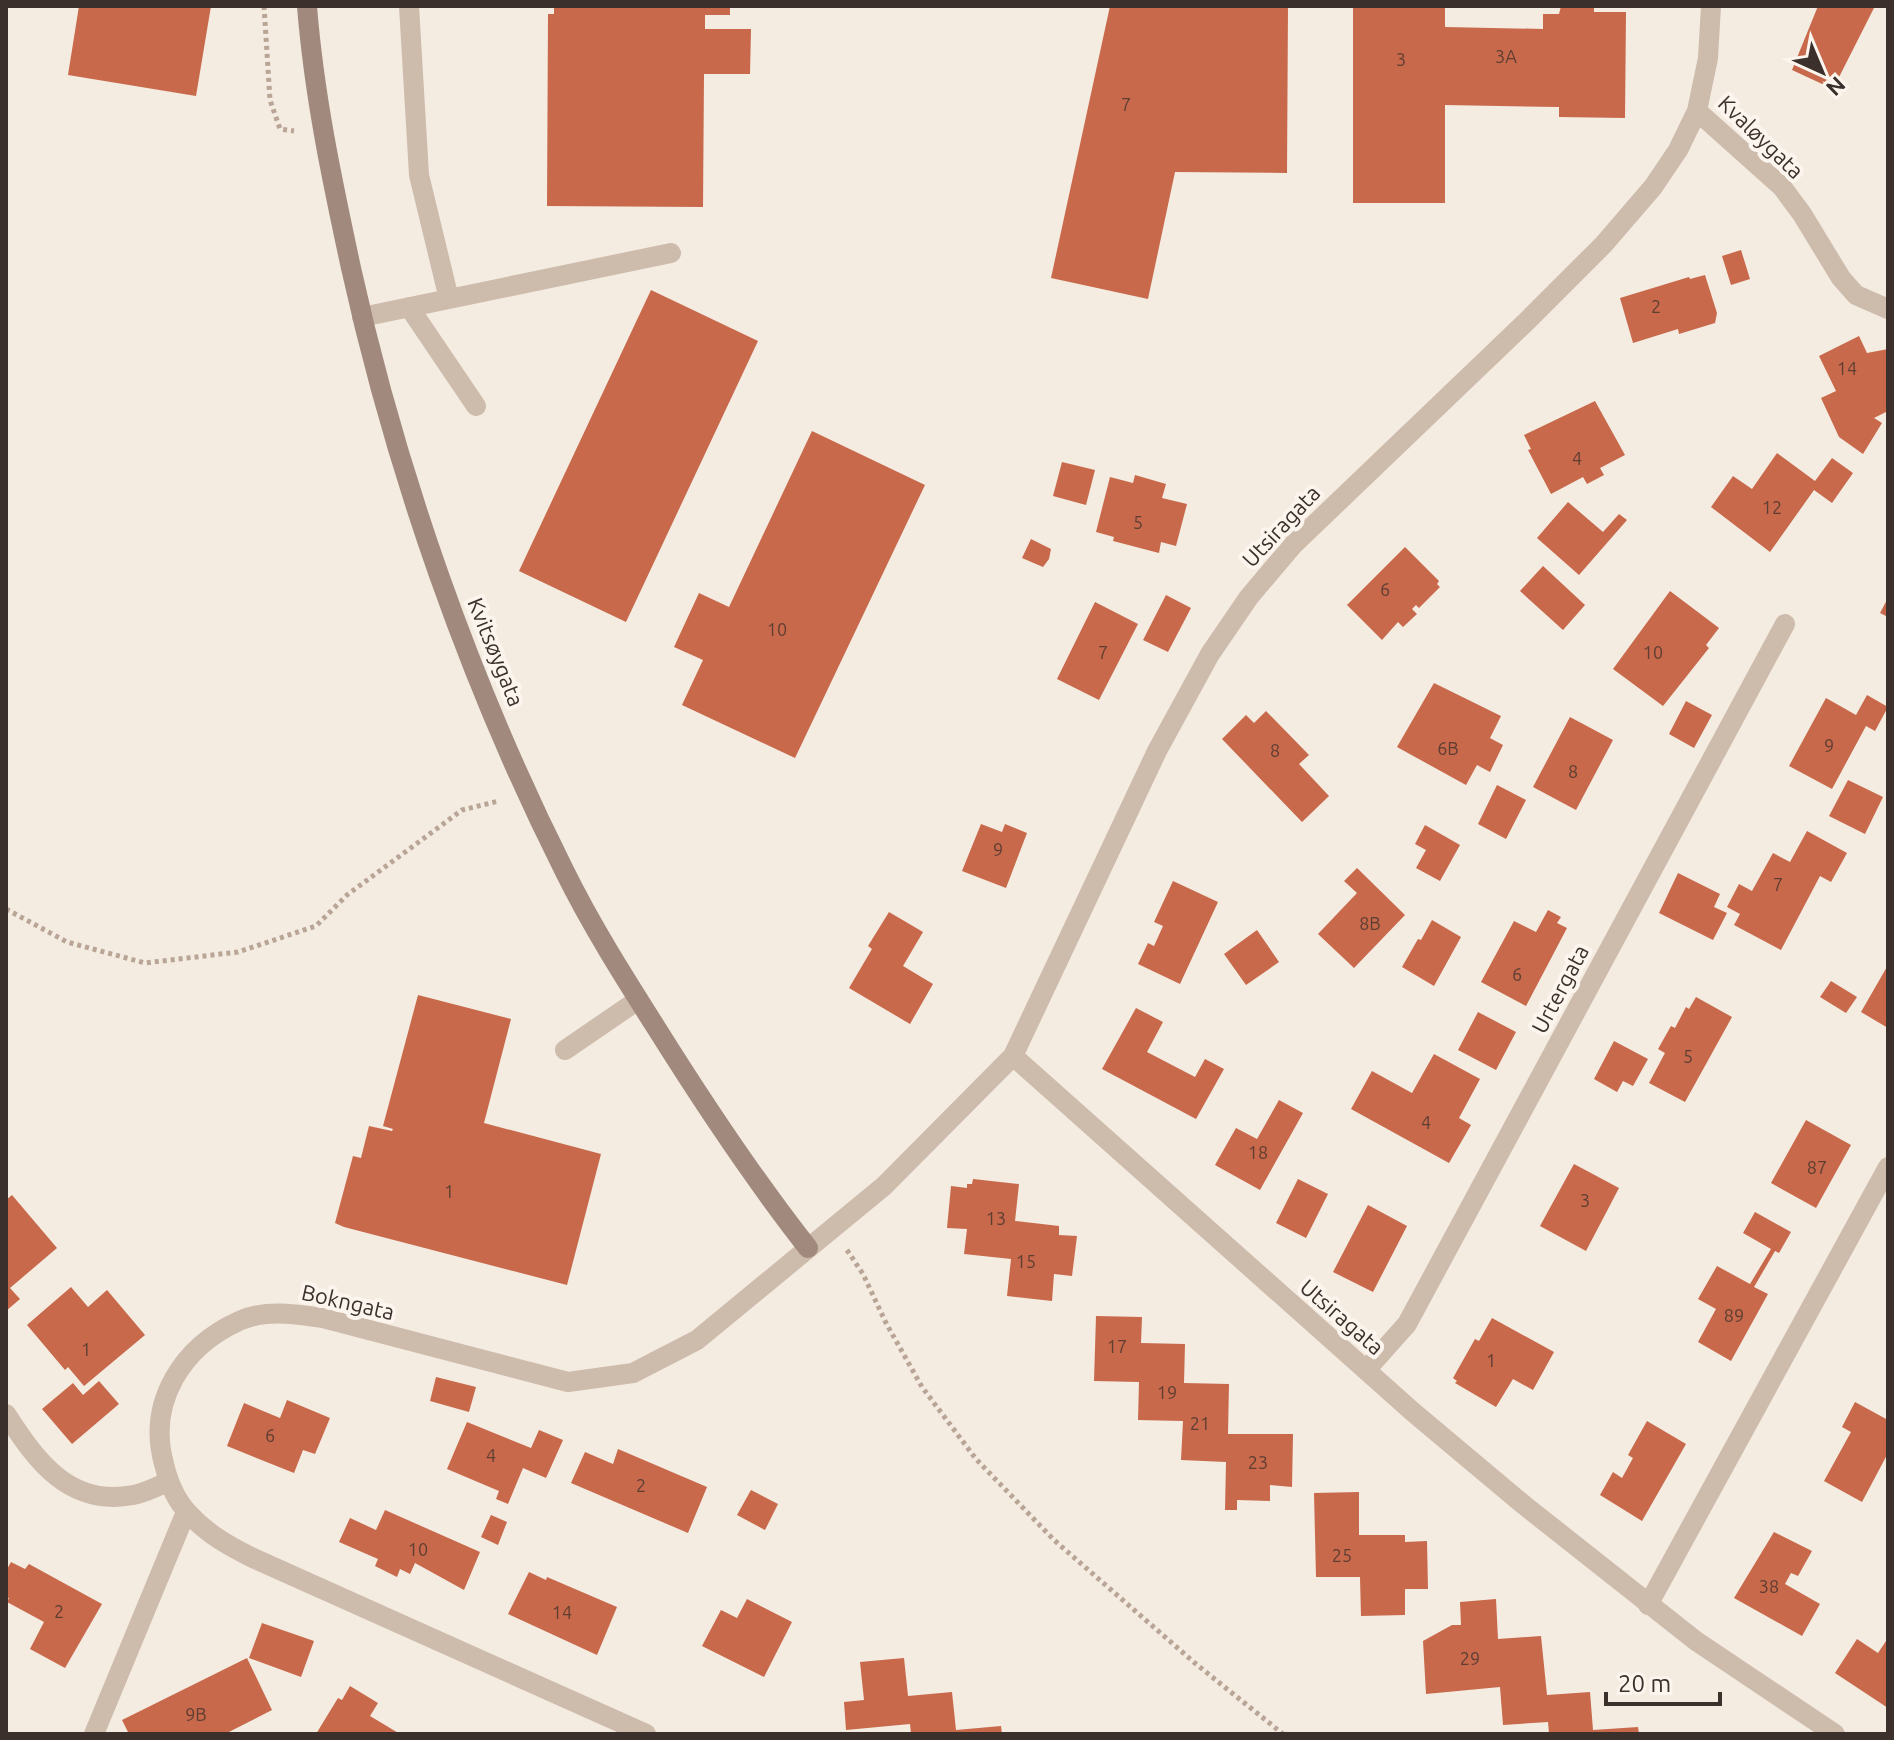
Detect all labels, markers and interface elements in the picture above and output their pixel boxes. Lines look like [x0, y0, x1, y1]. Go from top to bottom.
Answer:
north arrow [1782, 32, 1862, 112]
house number: 3A [1495, 46, 1517, 66]
house number: 3 [1396, 49, 1406, 69]
text: N [1822, 72, 1851, 101]
street label: Kvaløygata [1714, 90, 1809, 183]
house number: 7 [1121, 94, 1131, 114]
house number: 2 [1651, 296, 1661, 316]
house number: 14 [1837, 358, 1857, 378]
house number: 4 [1572, 448, 1582, 468]
street label: Utsiragata [1237, 480, 1325, 572]
house number: 12 [1762, 497, 1782, 517]
house number: 5 [1133, 512, 1143, 532]
house number: 6 [1380, 579, 1390, 599]
street label: Kvitsøygata [463, 594, 530, 710]
house number: 10 [767, 619, 787, 639]
house number: 7 [1098, 642, 1108, 662]
house number: 10 [1643, 642, 1663, 662]
house number: 9 [1824, 735, 1834, 755]
house number: 6B [1437, 738, 1459, 758]
house number: 8 [1270, 740, 1280, 760]
house number: 8 [1568, 761, 1578, 781]
house number: 9 [993, 839, 1003, 859]
house number: 7 [1773, 874, 1783, 894]
house number: 8B [1359, 913, 1381, 933]
street label: Urtergata [1526, 940, 1593, 1037]
house number: 6 [1512, 964, 1522, 984]
house number: 5 [1683, 1046, 1693, 1066]
house number: 4 [1421, 1112, 1431, 1132]
house number: 18 [1248, 1142, 1268, 1162]
house number: 87 [1807, 1157, 1827, 1177]
house number: 1 [444, 1181, 454, 1201]
house number: 3 [1580, 1190, 1590, 1210]
house number: 13 [986, 1208, 1006, 1228]
house number: 15 [1016, 1251, 1036, 1271]
street label: Utsiragata [1296, 1274, 1389, 1360]
street label: Bokngata [299, 1279, 397, 1324]
house number: 89 [1724, 1305, 1744, 1325]
house number: 17 [1107, 1336, 1127, 1356]
house number: 1 [81, 1339, 91, 1359]
house number: 1 [1486, 1350, 1496, 1370]
house number: 19 [1157, 1382, 1177, 1402]
house number: 21 [1190, 1413, 1210, 1433]
house number: 6 [265, 1425, 275, 1445]
house number: 4 [486, 1445, 496, 1465]
house number: 23 [1248, 1452, 1268, 1472]
house number: 2 [636, 1475, 646, 1495]
house number: 10 [408, 1539, 428, 1559]
house number: 25 [1332, 1545, 1352, 1565]
house number: 38 [1759, 1576, 1779, 1596]
house number: 2 [54, 1601, 64, 1621]
house number: 14 [552, 1602, 572, 1622]
house number: 29 [1460, 1648, 1480, 1668]
scale bar [1606, 1656, 1720, 1706]
text: 20 m [1618, 1670, 1671, 1697]
house number: 9B [185, 1704, 207, 1724]

